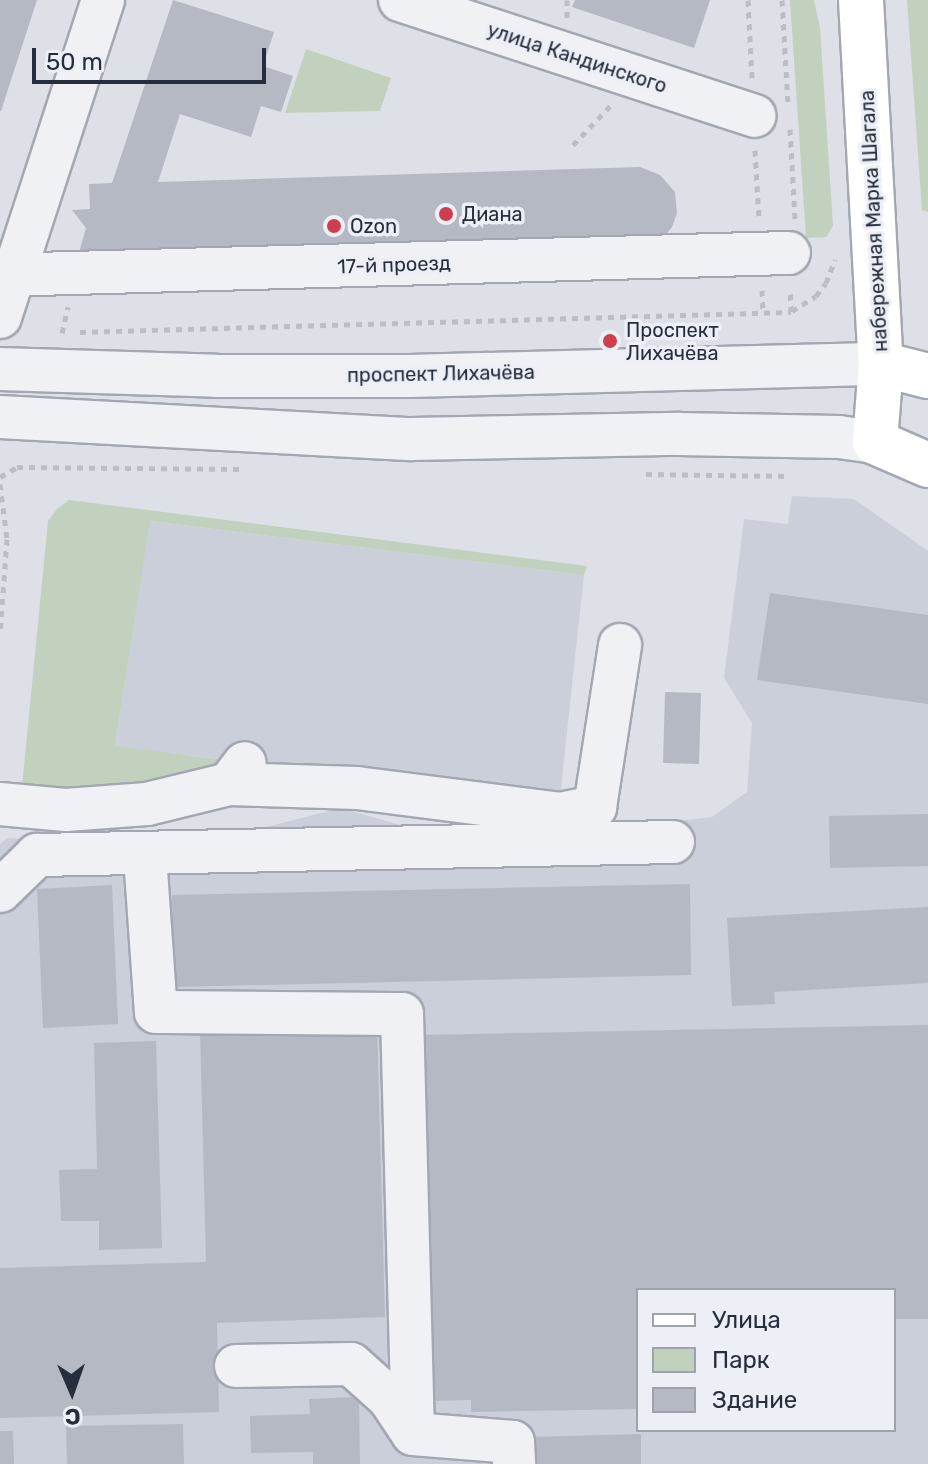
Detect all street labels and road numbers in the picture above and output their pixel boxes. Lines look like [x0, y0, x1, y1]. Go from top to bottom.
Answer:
street label: улица Кандинского [484, 18, 670, 98]
street label: набережная Марка Шагала [855, 89, 893, 353]
street label: 17-й проезд [337, 251, 451, 279]
street label: проспект Лихачёва [347, 360, 535, 388]

